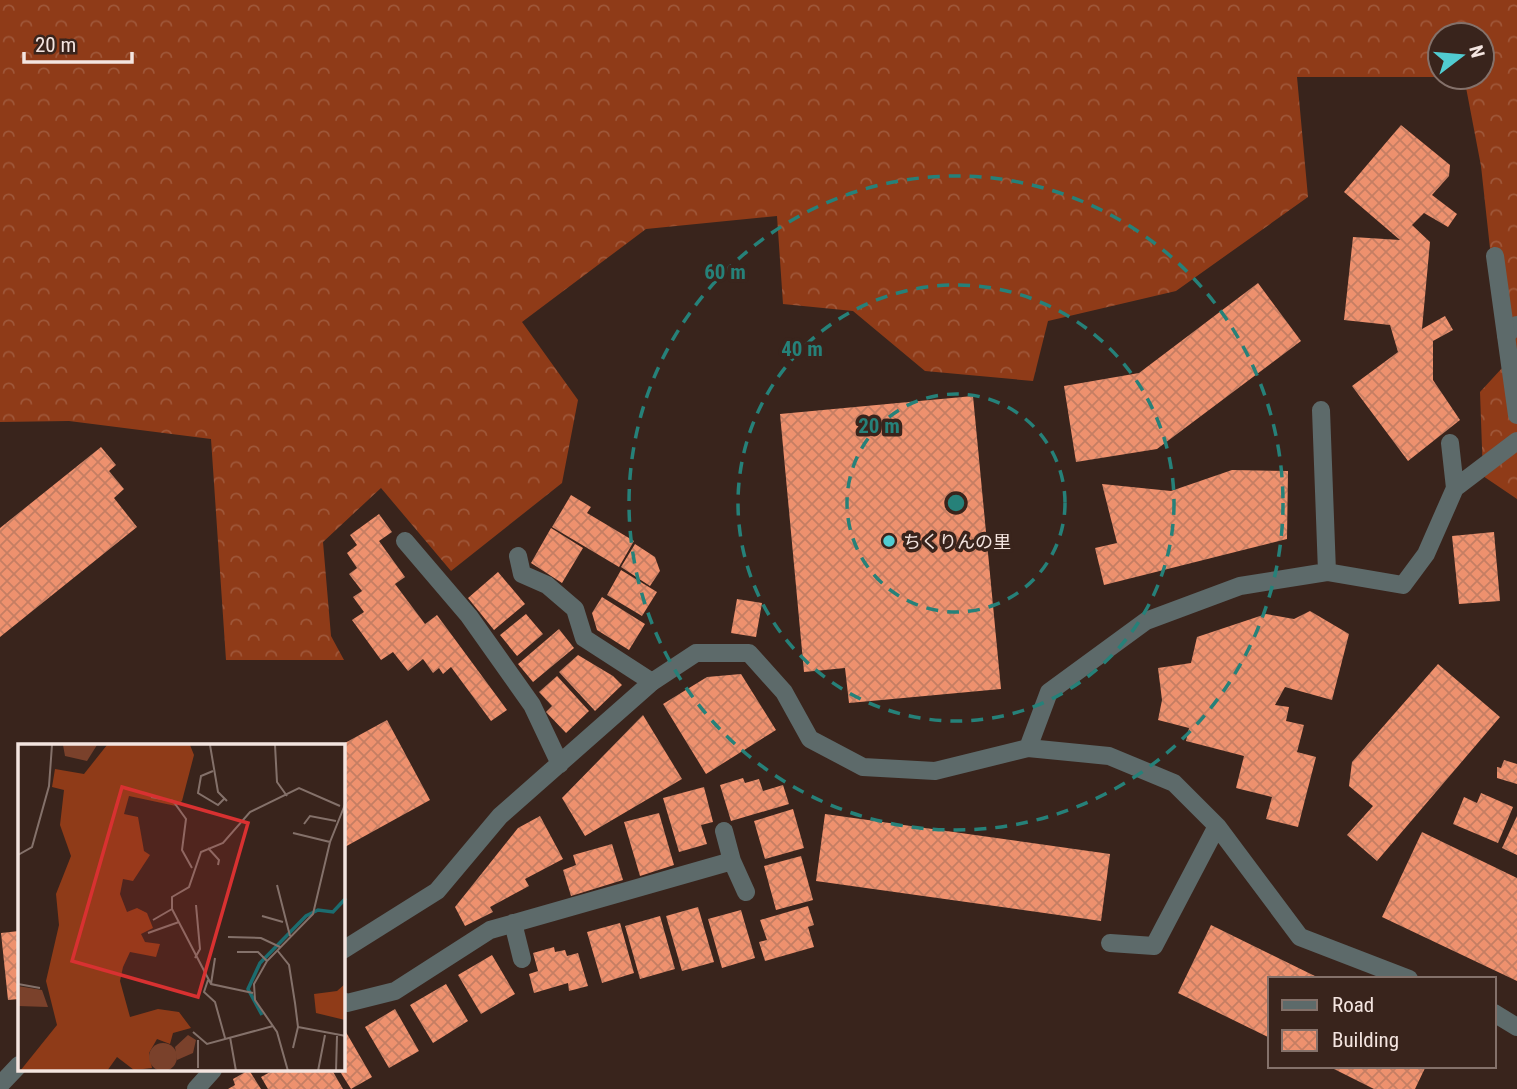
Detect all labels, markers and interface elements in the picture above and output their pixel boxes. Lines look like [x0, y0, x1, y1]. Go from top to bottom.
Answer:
scale bar [24, 21, 133, 65]
north arrow [1426, 21, 1496, 91]
text: 20 m [35, 33, 76, 57]
text: N [1464, 43, 1490, 60]
text: 60 m [704, 260, 746, 284]
text: 40 m [781, 337, 823, 361]
text: 20 m [858, 414, 900, 438]
centre of rings [944, 491, 968, 515]
place label: ちくりんの里 [903, 531, 1011, 552]
marker: ちくりんの里 [881, 533, 897, 549]
inset map [18, 744, 345, 1072]
legend [1268, 977, 1496, 1068]
text: Road [1332, 993, 1374, 1017]
text: Building [1332, 1028, 1399, 1052]

